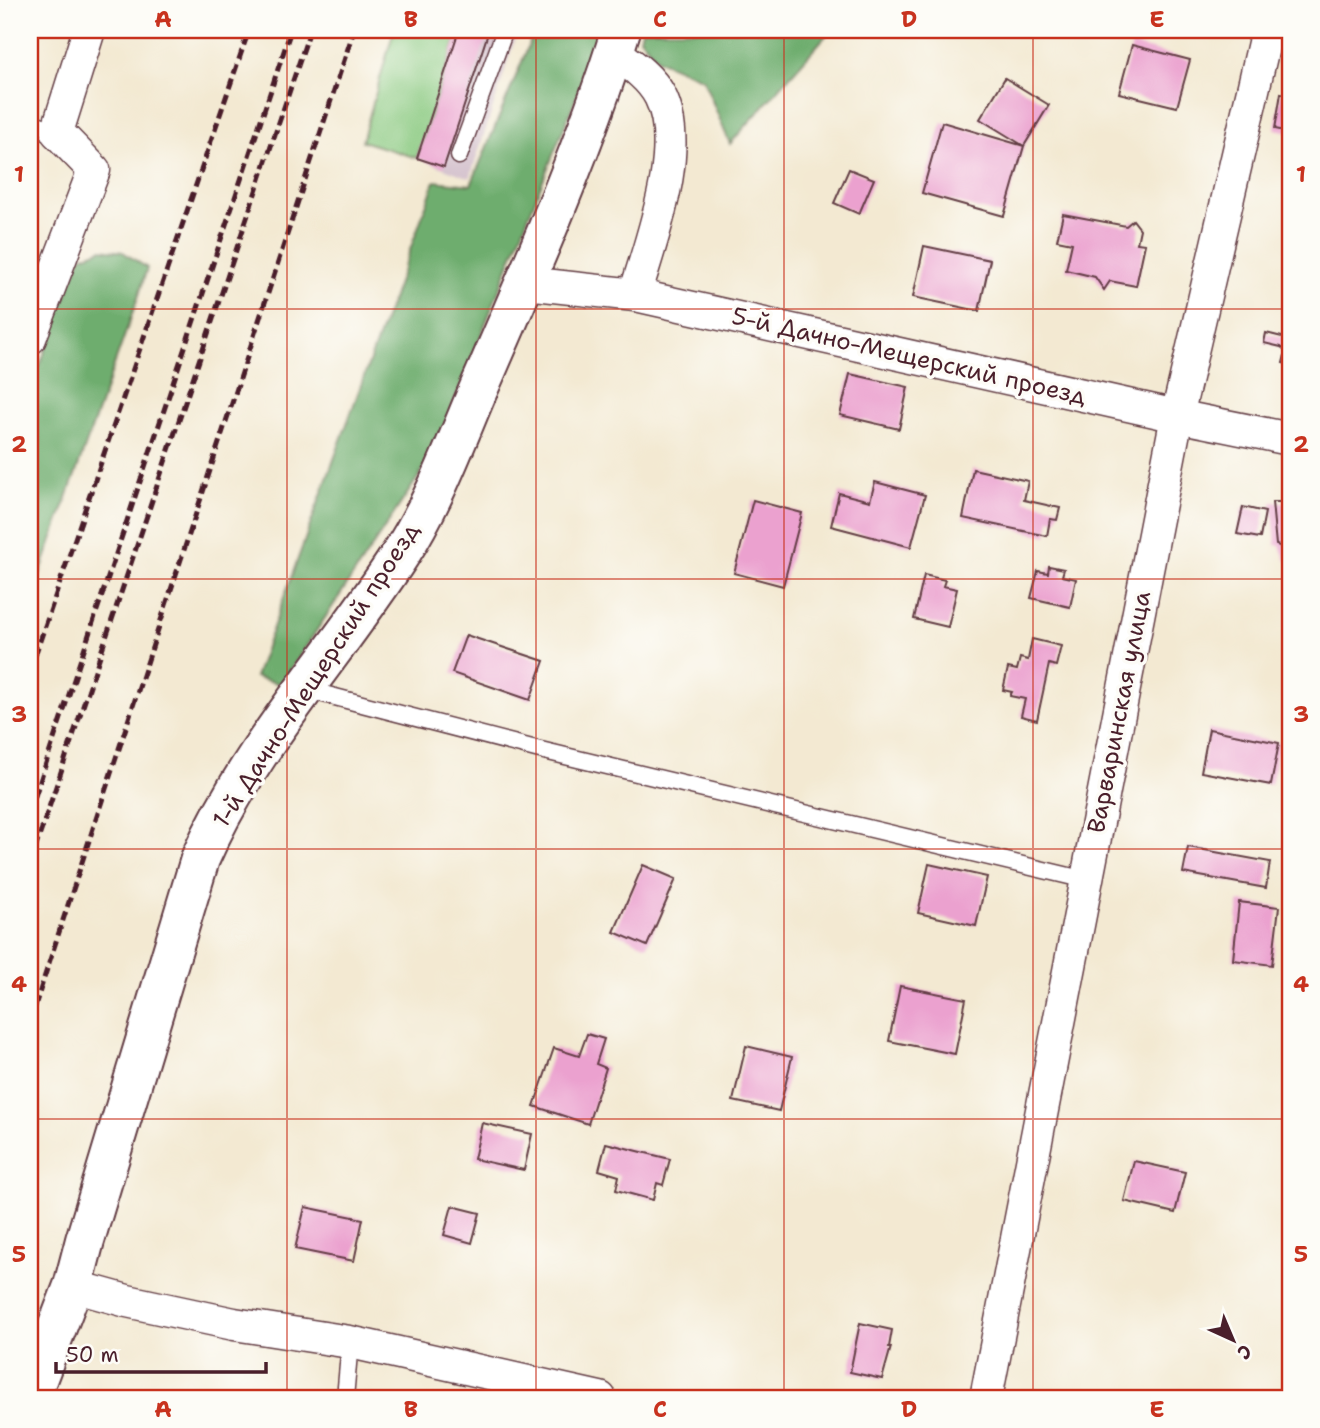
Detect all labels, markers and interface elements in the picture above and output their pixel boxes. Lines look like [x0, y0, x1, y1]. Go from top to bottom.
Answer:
text: A [154, 4, 172, 34]
text: B [404, 4, 418, 34]
text: C [653, 4, 667, 34]
text: D [901, 4, 917, 34]
text: E [1149, 4, 1165, 34]
text: 1 [14, 159, 24, 189]
text: 1 [1296, 159, 1306, 189]
street label: 5-й Дачно-Мещерский проезд [729, 300, 1089, 412]
text: 2 [11, 429, 27, 459]
text: 2 [1293, 429, 1309, 459]
street label: 1-й Дачно-Мещерский проезд [205, 516, 427, 834]
street label: Варваринская улица [1080, 588, 1158, 836]
text: 3 [11, 699, 27, 729]
text: 3 [1293, 699, 1309, 729]
text: 4 [11, 969, 27, 999]
text: 4 [1293, 969, 1309, 999]
text: 5 [12, 1239, 26, 1269]
text: 5 [1294, 1239, 1308, 1269]
north arrow [1198, 1306, 1268, 1376]
scale bar [56, 1330, 266, 1374]
text: С [1232, 1339, 1257, 1365]
text: 50 m [66, 1341, 119, 1369]
text: A [154, 1394, 172, 1424]
text: B [404, 1394, 418, 1424]
text: C [653, 1394, 667, 1424]
text: D [901, 1394, 917, 1424]
text: E [1149, 1394, 1165, 1424]

